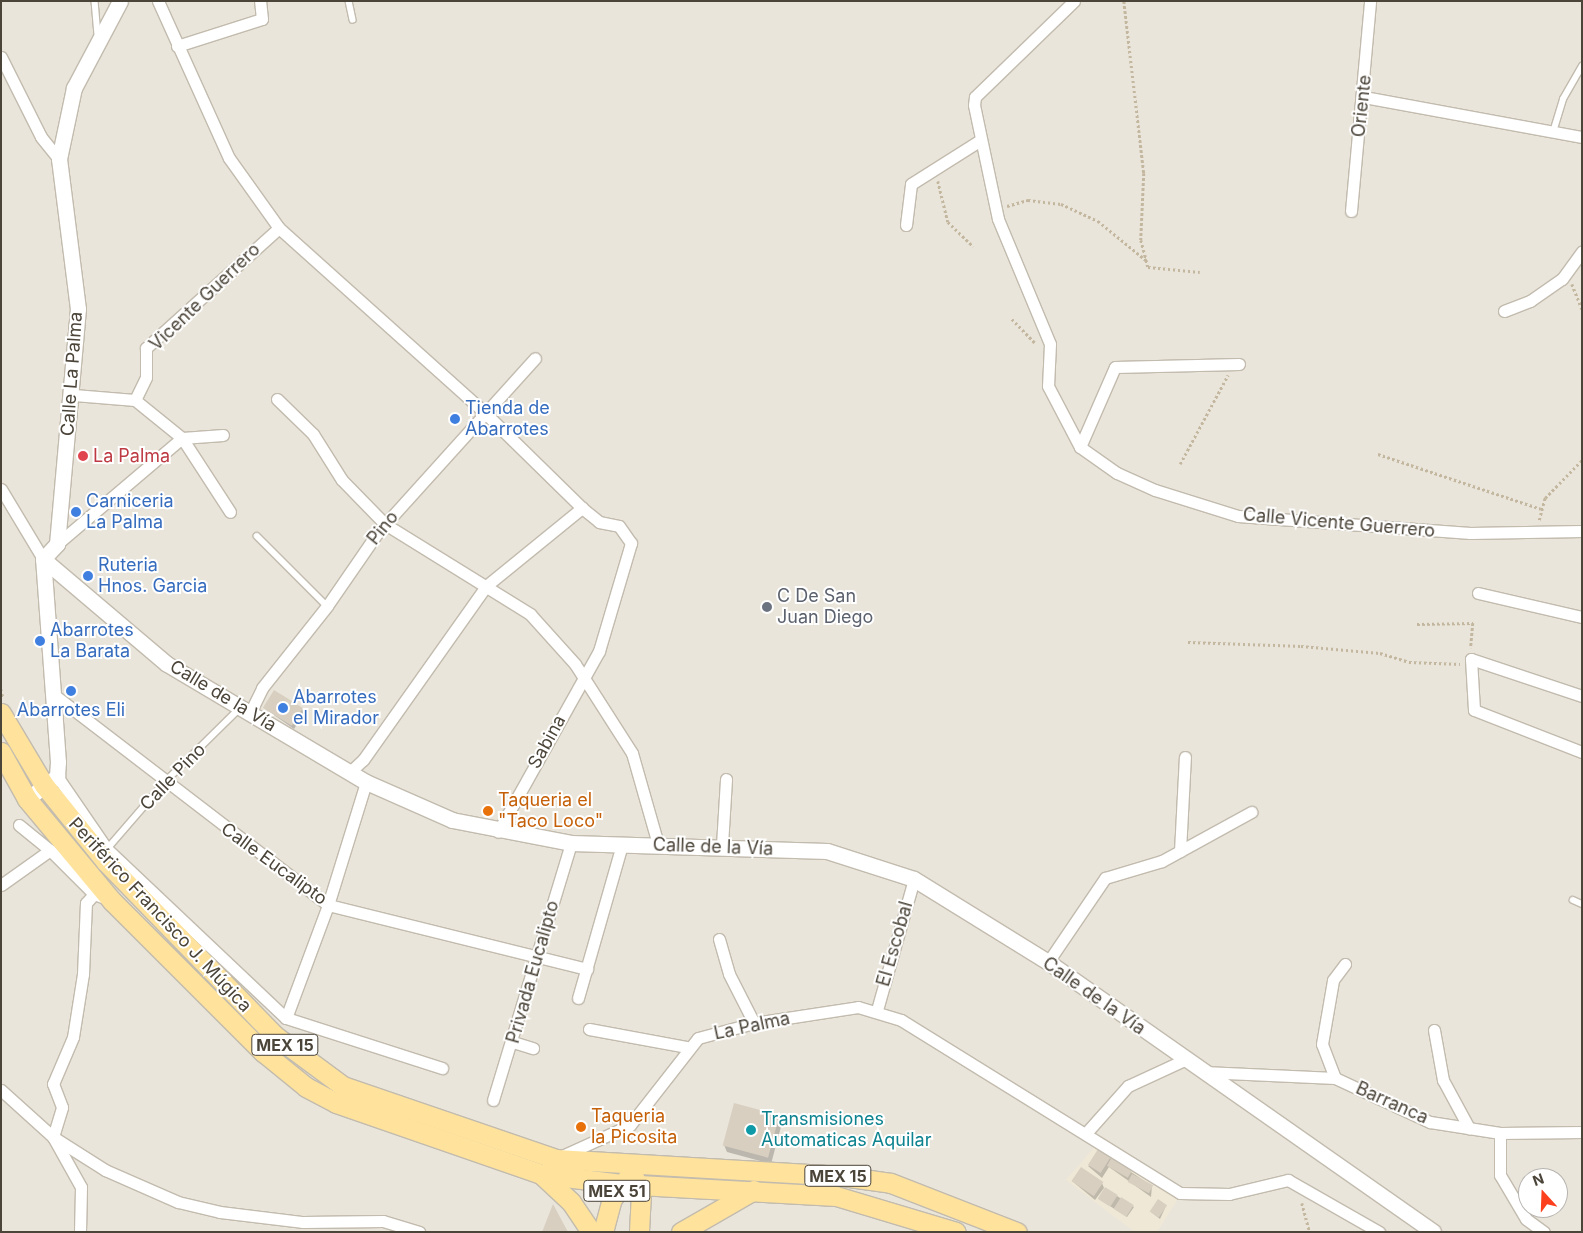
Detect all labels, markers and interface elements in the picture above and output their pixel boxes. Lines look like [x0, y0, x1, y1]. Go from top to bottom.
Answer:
street label: Oriente [1348, 74, 1376, 138]
street label: Vicente Guerrero [145, 239, 265, 355]
street label: Calle La Palma [57, 311, 87, 437]
place label: Tienda de Abarrotes [465, 398, 550, 440]
marker: Tienda de Abarrotes [449, 413, 461, 425]
place label: La Palma [93, 445, 170, 467]
marker: La Palma [77, 450, 89, 462]
place label: Carniceria La Palma [86, 491, 174, 534]
street label: Calle Vicente Guerrero [1242, 504, 1436, 542]
marker: Carniceria La Palma [70, 506, 82, 518]
street label: Pino [363, 507, 403, 549]
place label: Ruteria Hnos. Garcia [98, 555, 207, 598]
marker: Ruteria Hnos. Garcia [82, 570, 94, 582]
place label: C De San Juan Diego [777, 586, 873, 628]
marker: C De San Juan Diego [761, 601, 773, 613]
place label: Abarrotes La Barata [50, 620, 134, 662]
marker: Abarrotes La Barata [34, 635, 46, 647]
street label: Calle de la Vía [166, 656, 280, 736]
marker: Abarrotes Eli [65, 685, 77, 697]
place label: Abarrotes el Mirador [293, 687, 379, 730]
place label: Abarrotes Eli [17, 699, 125, 721]
marker: Abarrotes el Mirador [277, 702, 289, 714]
street label: Sabina [524, 711, 570, 773]
street label: Calle Pino [136, 739, 210, 815]
place label: Taqueria el "Taco Loco" [498, 790, 603, 832]
marker: Taqueria el "Taco Loco" [482, 805, 494, 817]
street label: Periférico Francisco J. Múgica [64, 813, 256, 1017]
street label: Calle Eucalipto [217, 818, 331, 910]
street label: Calle de la Vía [652, 834, 774, 860]
street label: Privada Eucalipto [502, 898, 564, 1046]
street label: El Escobal [873, 899, 917, 989]
street label: Calle de la Vía [1038, 953, 1150, 1039]
street label: La Palma [712, 1007, 792, 1045]
road number: MEX 15 [251, 1032, 319, 1058]
street label: Barranca [1352, 1077, 1432, 1129]
place label: Taqueria la Picosita [591, 1106, 677, 1148]
place label: Transmisiones Automaticas Aquilar [761, 1109, 932, 1152]
marker: Taqueria la Picosita [575, 1121, 587, 1133]
marker: Transmisiones Automaticas Aquilar [745, 1124, 757, 1136]
road number: MEX 15 [804, 1162, 872, 1190]
north arrow [1518, 1168, 1568, 1218]
text: N [1530, 1170, 1546, 1189]
road number: MEX 51 [583, 1178, 651, 1204]

